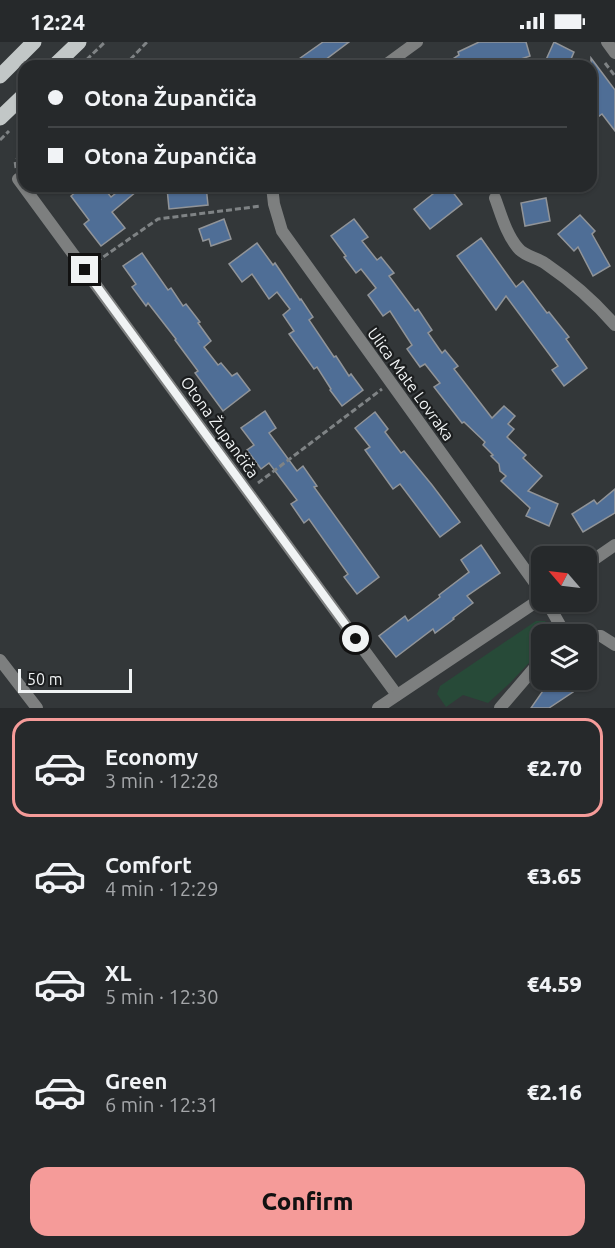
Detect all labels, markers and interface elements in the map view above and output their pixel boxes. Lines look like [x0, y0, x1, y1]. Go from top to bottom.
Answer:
text: 12:24 [30, 9, 85, 34]
text: Otona Župančiča [84, 85, 257, 110]
text: Otona Župančiča [84, 143, 257, 168]
route end [71, 256, 98, 283]
street label: Ulica Mate Lovraka [364, 324, 458, 444]
street label: Otona Župančiča [177, 372, 264, 481]
north arrow [531, 546, 597, 612]
map controls [531, 546, 597, 690]
button: layers [531, 624, 597, 690]
route start [342, 625, 369, 652]
scale bar [18, 666, 132, 694]
text: 50 m [27, 670, 63, 688]
icon: car [33, 741, 87, 795]
text: Economy [105, 744, 198, 769]
text: €2.70 [527, 755, 582, 780]
text: 3 min · 12:28 [105, 769, 219, 792]
icon: car [33, 849, 87, 903]
text: Comfort [105, 852, 192, 877]
text: €3.65 [527, 863, 582, 888]
text: 4 min · 12:29 [105, 877, 219, 900]
icon: car [33, 957, 87, 1011]
text: XL [105, 960, 132, 985]
text: €4.59 [527, 971, 582, 996]
text: 5 min · 12:30 [105, 985, 219, 1008]
icon: car [33, 1065, 87, 1119]
text: Green [105, 1068, 167, 1093]
text: €2.16 [527, 1079, 582, 1104]
text: 6 min · 12:31 [105, 1093, 219, 1116]
button: Confirm [30, 1167, 585, 1236]

